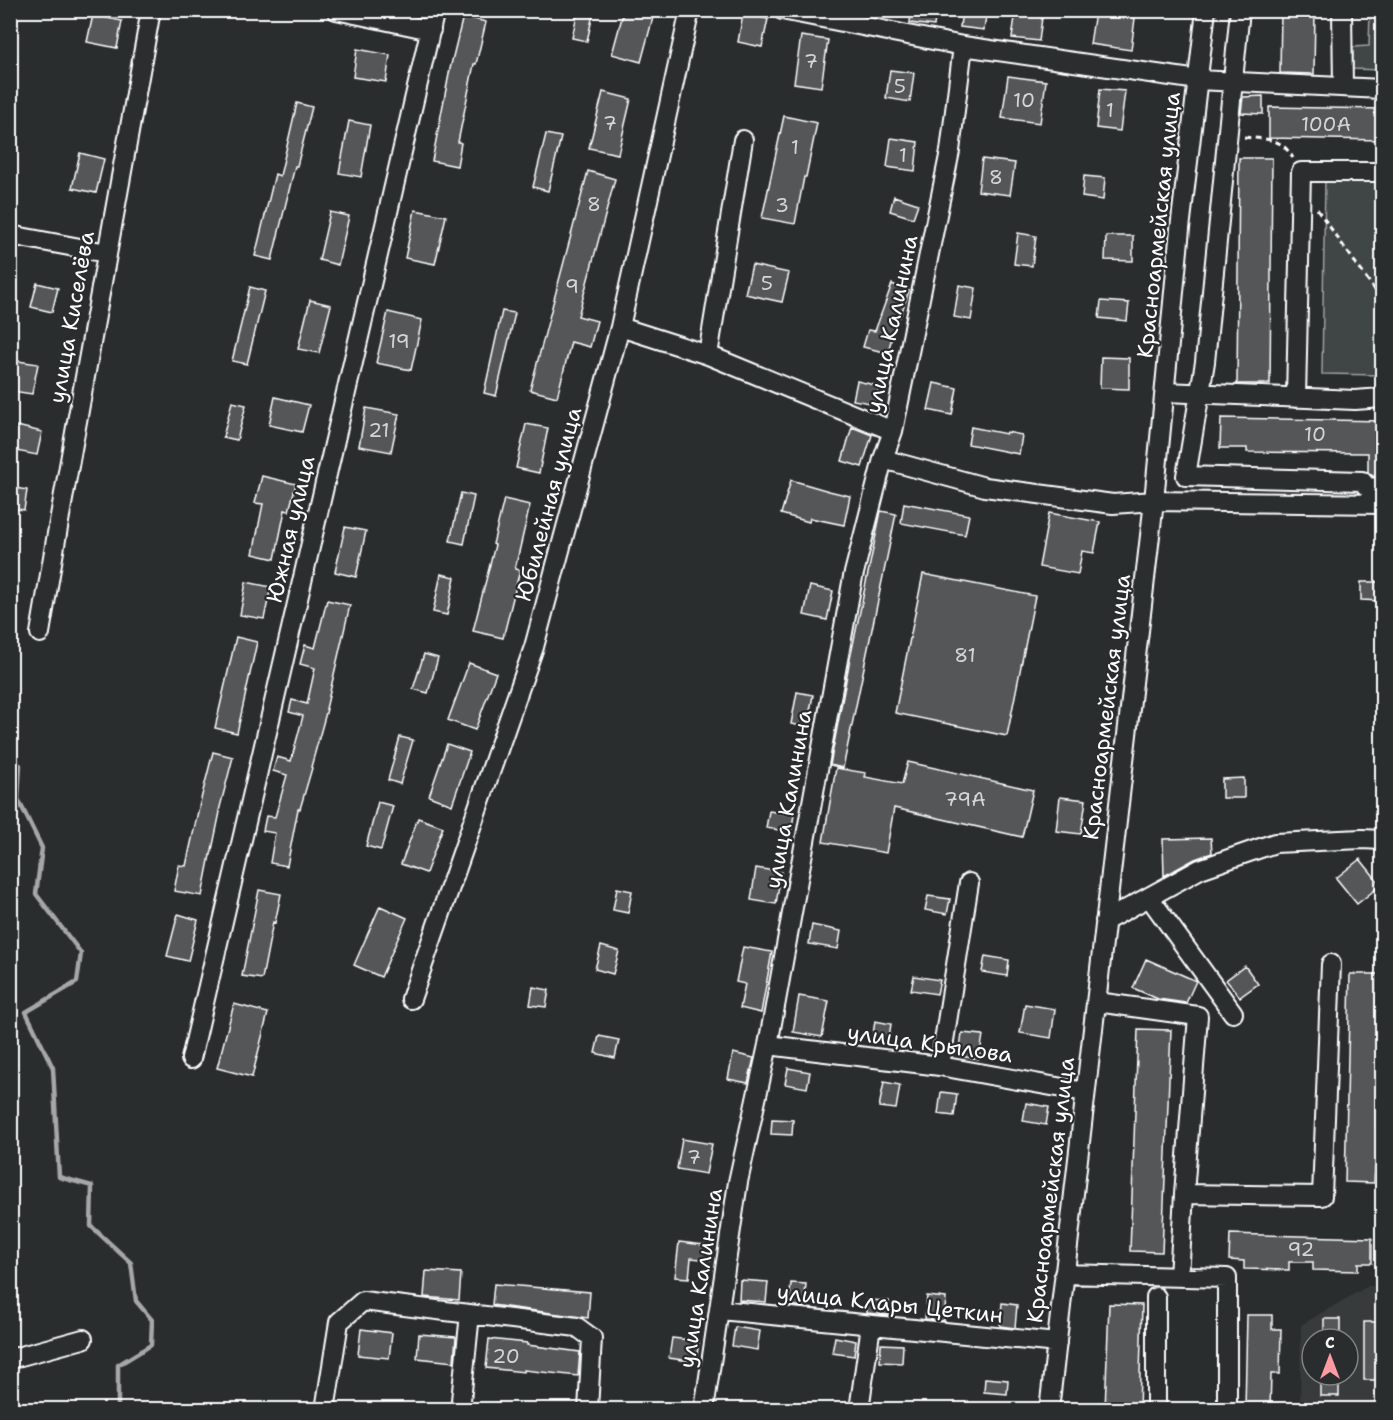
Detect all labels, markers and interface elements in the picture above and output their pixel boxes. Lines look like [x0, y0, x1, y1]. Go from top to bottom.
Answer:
house number: 7 [804, 48, 818, 74]
house number: 5 [894, 73, 906, 99]
house number: 10 [1013, 87, 1035, 113]
street label: Красноармейская улица [1130, 90, 1187, 360]
house number: 1 [1106, 97, 1114, 123]
house number: 7 [603, 110, 617, 136]
house number: 100А [1301, 111, 1351, 137]
house number: 1 [791, 134, 799, 160]
house number: 1 [899, 142, 907, 168]
house number: 8 [989, 164, 1003, 190]
house number: 8 [587, 191, 601, 217]
house number: 3 [775, 192, 789, 218]
street label: улица Киселёва [42, 228, 101, 405]
street label: улица Калинина [858, 232, 925, 416]
house number: 5 [761, 270, 773, 296]
house number: 9 [565, 273, 579, 299]
house number: 19 [388, 328, 410, 354]
street label: Юбилейная улица [509, 404, 588, 604]
house number: 21 [368, 417, 390, 443]
house number: 10 [1304, 421, 1326, 447]
street label: Южная улица [260, 453, 322, 605]
street label: Красноармейская улица [1076, 572, 1137, 842]
house number: 81 [954, 642, 976, 668]
street label: улица Калинина [758, 707, 819, 891]
house number: 79А [944, 786, 986, 812]
street label: улица Крылова [846, 1018, 1015, 1069]
street label: Красноармейская улица [1020, 1055, 1081, 1325]
house number: 7 [687, 1144, 701, 1170]
street label: улица Калинина [672, 1186, 729, 1370]
house number: 92 [1288, 1236, 1315, 1262]
street label: улица Клары Цеткин [776, 1277, 1004, 1330]
north arrow [1300, 1327, 1360, 1387]
text: С [1325, 1332, 1335, 1353]
house number: 20 [492, 1343, 520, 1369]

